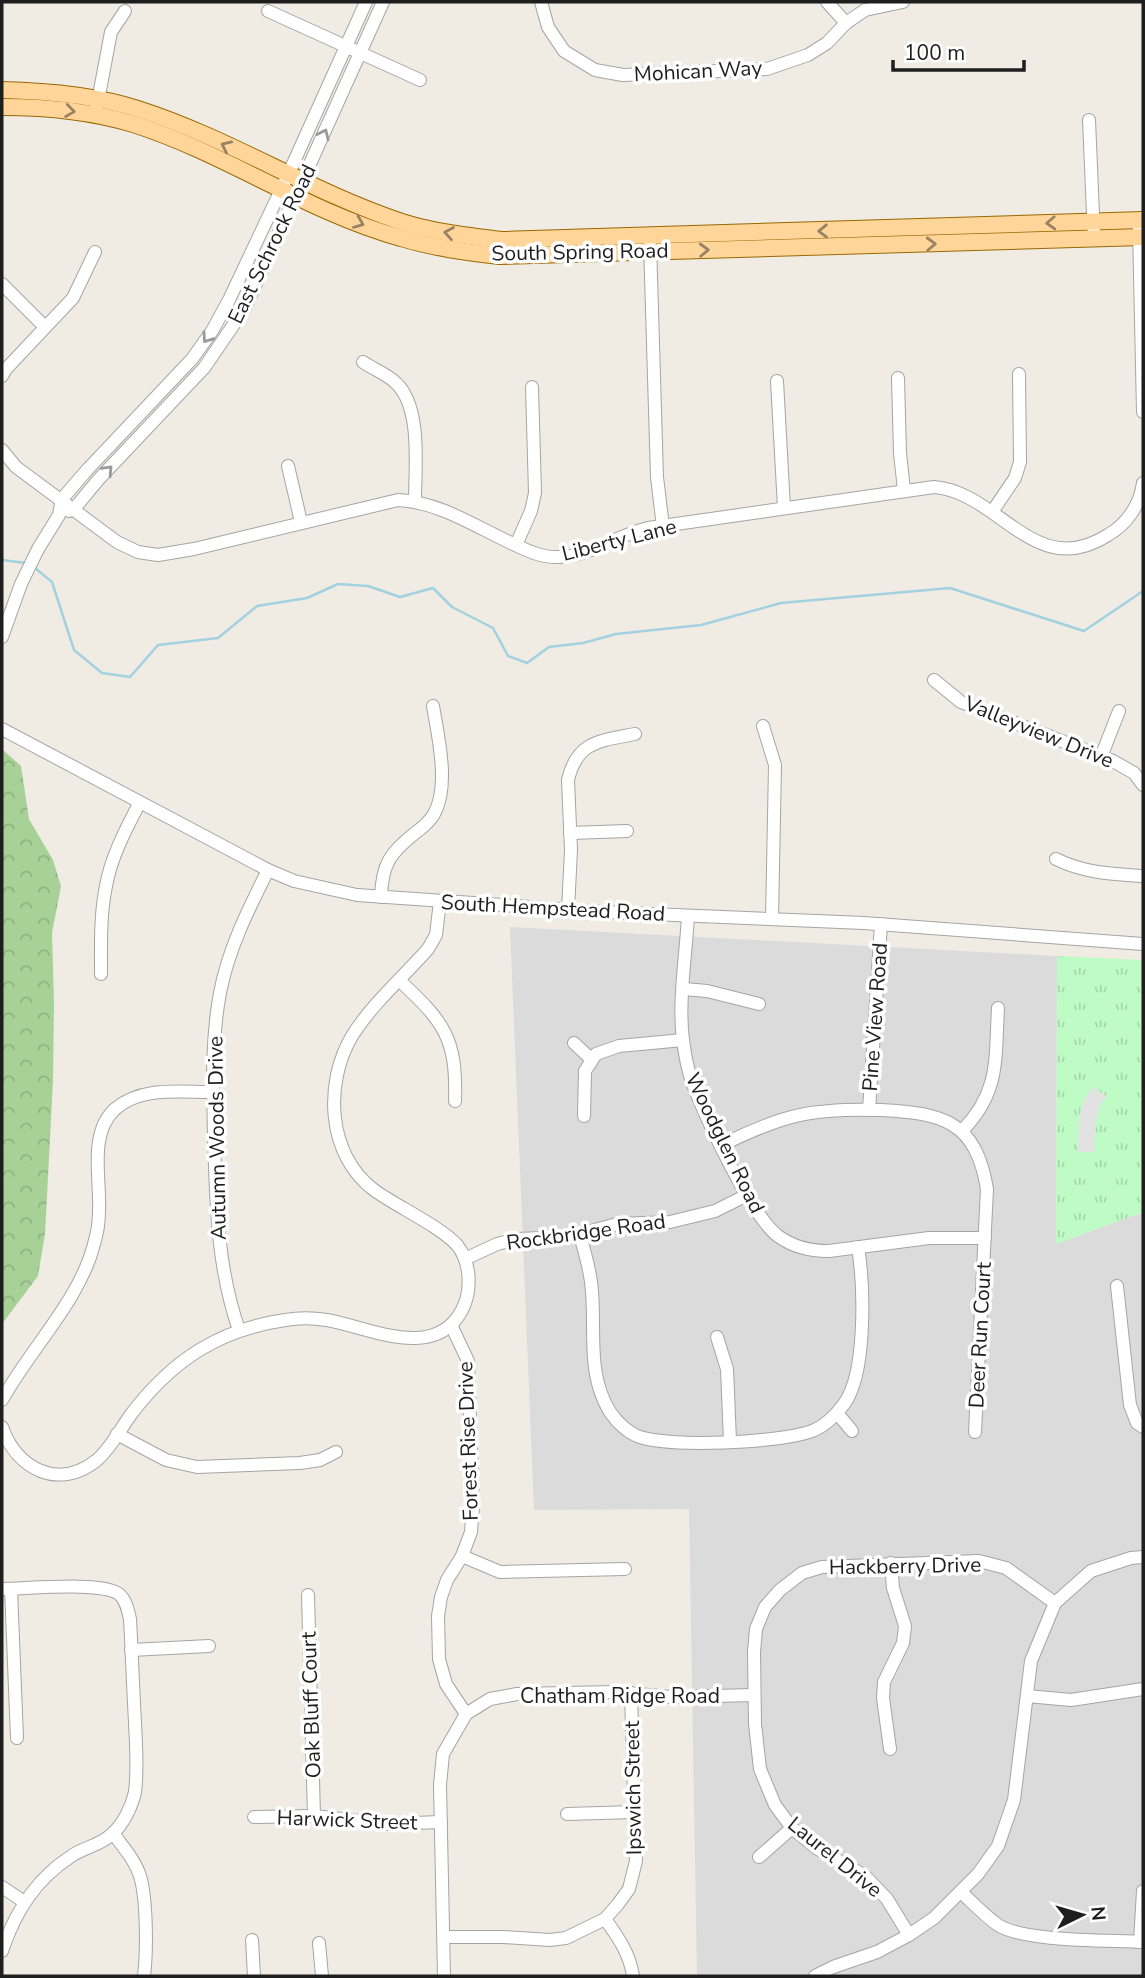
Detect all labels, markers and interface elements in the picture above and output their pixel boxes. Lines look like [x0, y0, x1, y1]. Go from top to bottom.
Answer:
scale bar [893, 28, 1024, 72]
text: 100 m [904, 39, 965, 67]
street label: Mohican Way [633, 54, 763, 88]
one-way arrow [64, 103, 76, 118]
one-way arrow [316, 129, 330, 141]
one-way arrow [221, 140, 234, 154]
street label: East Schrock Road [221, 160, 323, 328]
one-way arrow [352, 214, 364, 228]
one-way arrow [1045, 216, 1056, 231]
one-way arrow [817, 223, 828, 238]
one-way arrow [443, 226, 455, 241]
street label: South Spring Road [491, 236, 669, 268]
one-way arrow [926, 237, 937, 252]
one-way arrow [699, 243, 710, 258]
one-way arrow [203, 330, 215, 343]
one-way arrow [99, 465, 112, 478]
street label: Liberty Lane [559, 512, 679, 568]
street label: Valleyview Drive [959, 689, 1118, 775]
street label: South Hempstead Road [440, 888, 666, 928]
street label: Pine View Road [856, 942, 894, 1092]
street label: Autumn Woods Drive [201, 1036, 233, 1240]
street label: Woodglen Road [679, 1068, 771, 1218]
street label: Rockbridge Road [505, 1207, 667, 1257]
street label: Deer Run Court [962, 1261, 998, 1409]
street label: Forest Rise Drive [451, 1361, 485, 1521]
street label: Hackberry Drive [829, 1551, 981, 1581]
street label: Oak Bluff Court [294, 1631, 328, 1779]
street label: Chatham Ridge Road [520, 1682, 720, 1710]
street label: Ipswich Street [618, 1720, 648, 1855]
street label: Harwick Street [276, 1804, 418, 1836]
street label: Laurel Drive [782, 1810, 888, 1904]
north arrow [1047, 1880, 1117, 1950]
text: N [1084, 1905, 1112, 1922]

